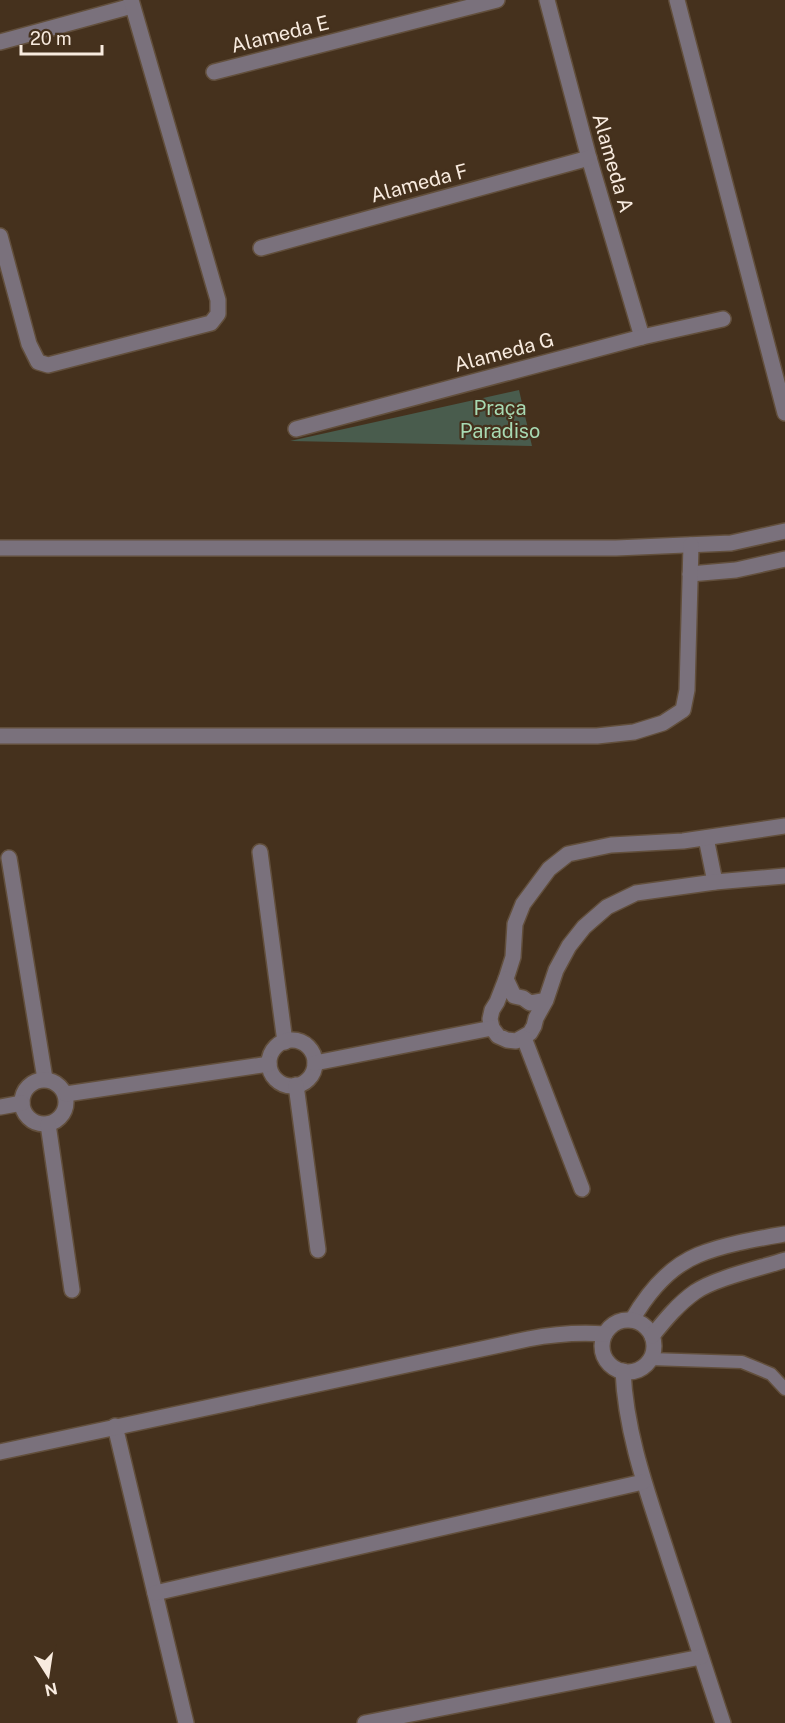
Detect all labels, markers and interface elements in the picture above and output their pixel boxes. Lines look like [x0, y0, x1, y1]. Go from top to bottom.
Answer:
street label: Alameda E [229, 10, 331, 58]
scale bar [21, 18, 102, 56]
text: 20 m [30, 28, 72, 49]
street label: Alameda A [587, 111, 639, 215]
street label: Alameda F [368, 159, 470, 207]
street label: Alameda G [451, 327, 557, 377]
park label: Praça Paradiso [460, 396, 540, 443]
north arrow [18, 1645, 78, 1705]
text: N [43, 1679, 59, 1700]

